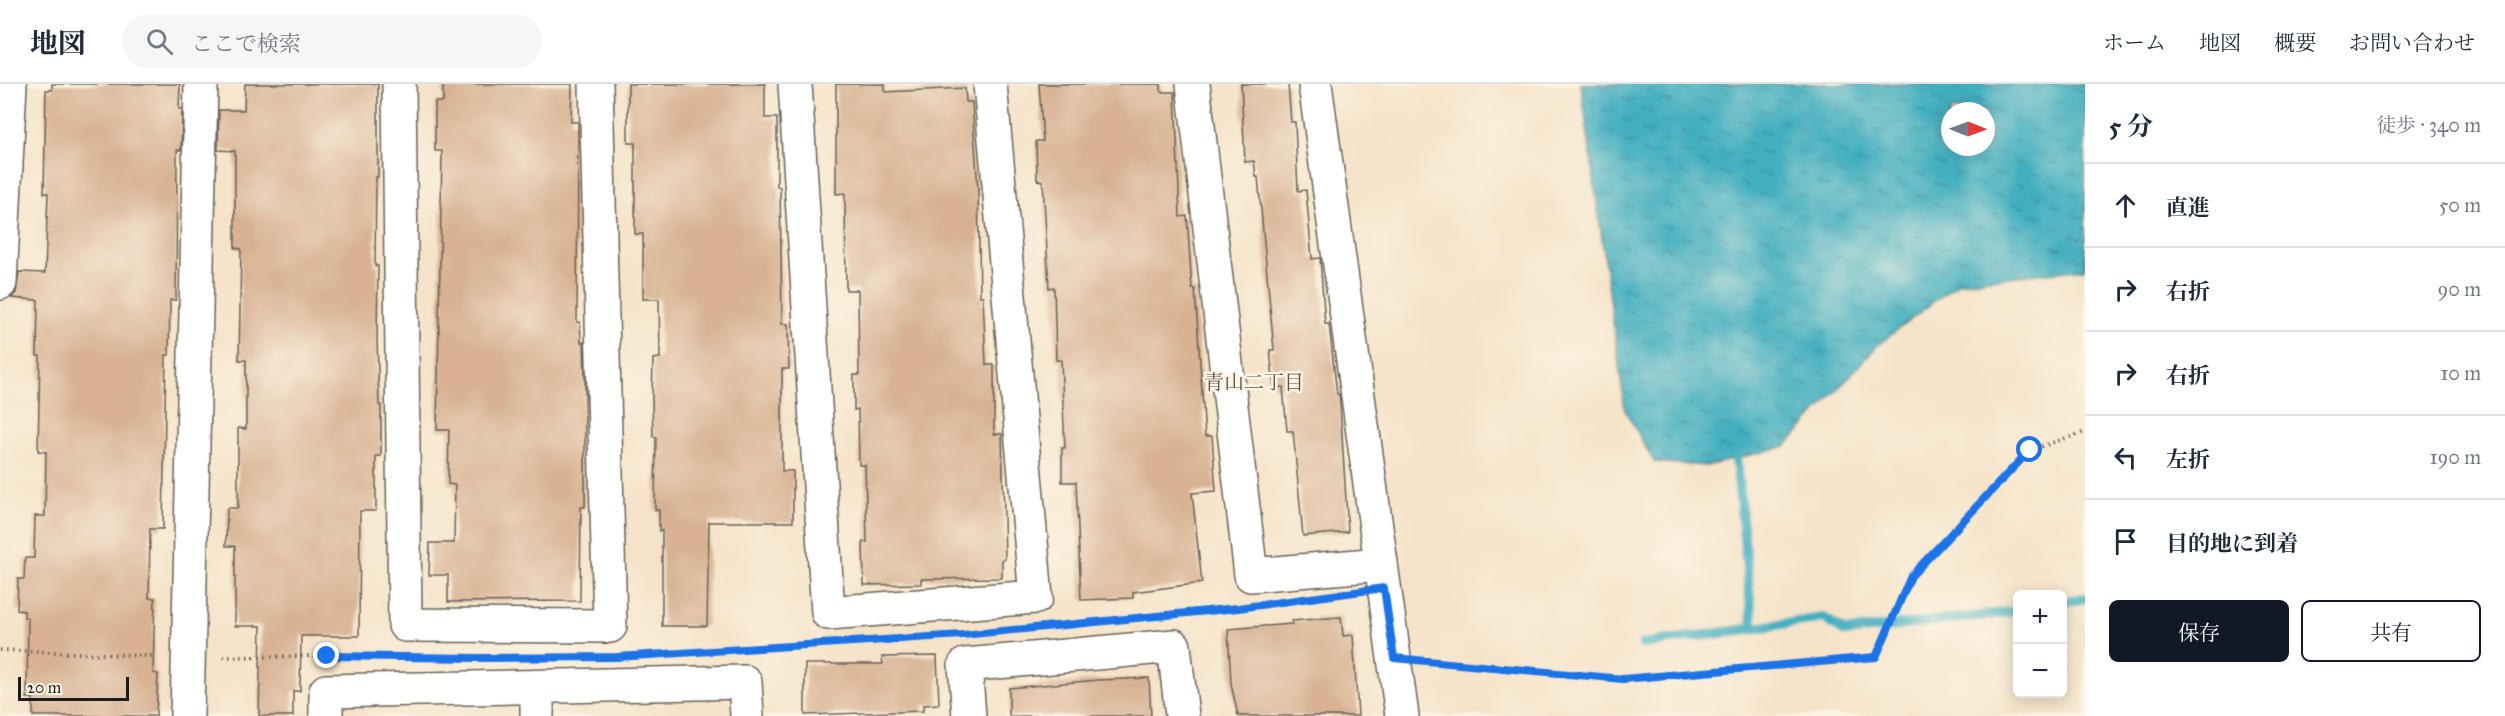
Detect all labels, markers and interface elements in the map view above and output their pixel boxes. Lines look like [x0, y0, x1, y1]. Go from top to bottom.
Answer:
search box [122, 14, 542, 68]
icon: search [143, 25, 176, 58]
text: 地図 [30, 26, 86, 61]
text: ここで検索 [191, 30, 301, 57]
text: ホーム [2103, 30, 2166, 56]
text: 地図 [2199, 30, 2241, 56]
text: 概要 [2274, 30, 2316, 56]
text: お問い合わせ [2349, 30, 2475, 56]
north arrow [1941, 102, 1995, 156]
text: 5 分 [2109, 110, 2153, 142]
text: 徒歩 · 340 m [2376, 113, 2481, 137]
icon: ahead [2109, 189, 2142, 222]
text: 50 m [2439, 193, 2481, 217]
text: 直進 [2166, 194, 2210, 221]
icon: right [2109, 273, 2142, 306]
text: 90 m [2438, 277, 2481, 301]
text: 右折 [2166, 278, 2210, 305]
icon: right [2109, 357, 2142, 390]
text: 10 m [2440, 361, 2481, 385]
text: 右折 [2166, 362, 2210, 389]
district label: 青山二丁目 [1204, 370, 1304, 394]
route start [2016, 436, 2042, 462]
icon: left [2109, 441, 2142, 474]
text: 190 m [2430, 445, 2481, 469]
text: 左折 [2166, 446, 2210, 473]
icon: arrive [2109, 525, 2142, 558]
text: 目的地に到着 [2166, 530, 2298, 557]
map controls [2013, 590, 2067, 698]
button: + [2013, 590, 2067, 644]
button: 保存 [2109, 600, 2289, 662]
button: 共有 [2301, 600, 2481, 662]
route end [313, 642, 339, 668]
button: − [2013, 644, 2067, 698]
scale bar [18, 674, 129, 702]
text: 20 m [27, 678, 61, 697]

